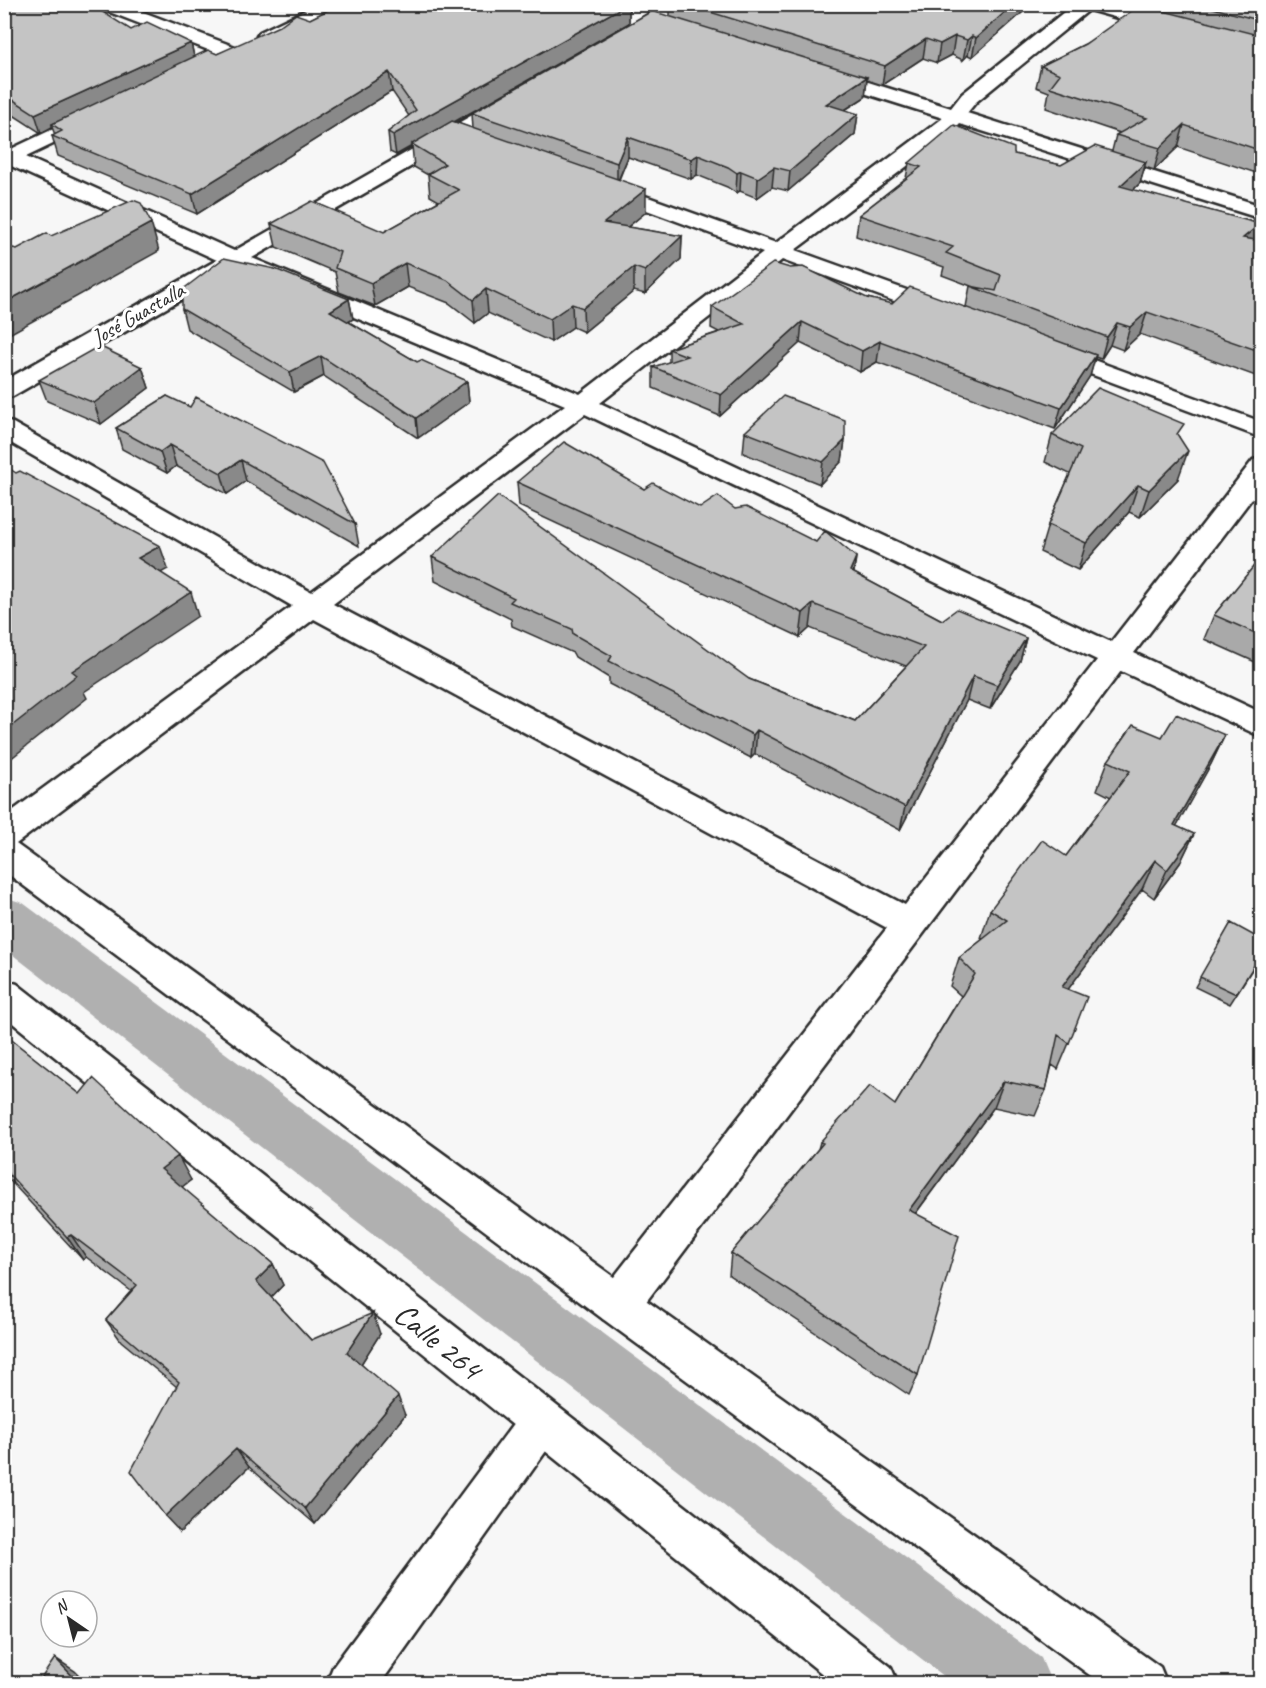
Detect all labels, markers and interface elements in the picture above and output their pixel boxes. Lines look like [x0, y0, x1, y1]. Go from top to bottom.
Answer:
street label: José Guastalla [86, 275, 191, 352]
street label: Calle 264 [386, 1293, 493, 1391]
north arrow [39, 1589, 99, 1649]
text: N [51, 1595, 73, 1619]

